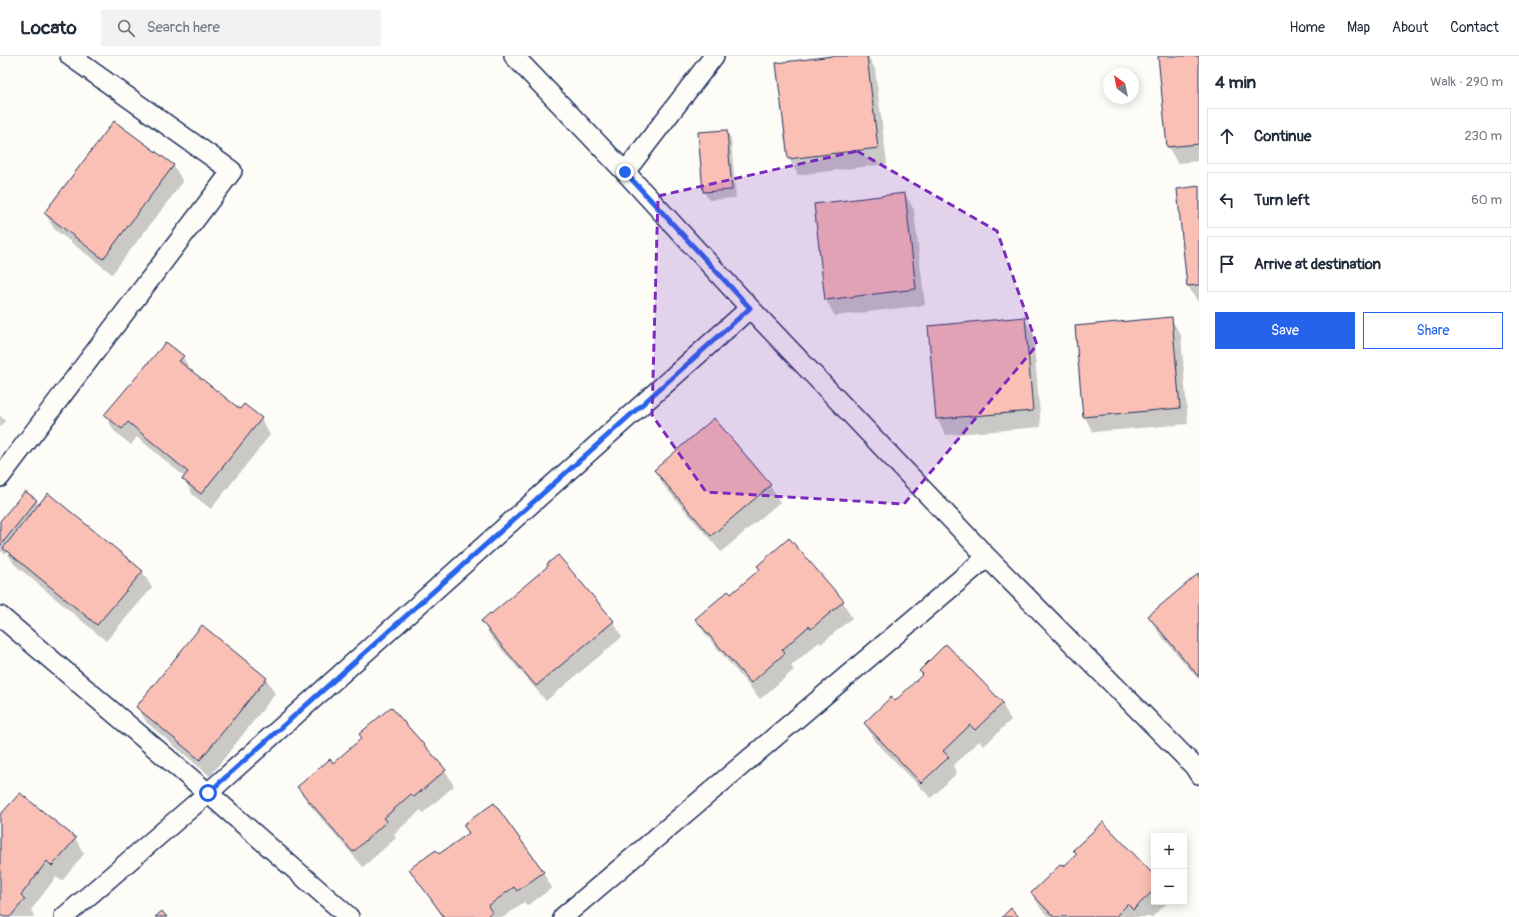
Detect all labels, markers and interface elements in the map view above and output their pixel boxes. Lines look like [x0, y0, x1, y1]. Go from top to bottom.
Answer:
search box [101, 10, 381, 46]
text: Locato [20, 16, 77, 40]
icon: search [115, 17, 137, 39]
text: Search here [147, 18, 220, 37]
text: Home [1290, 19, 1325, 36]
text: Map [1347, 19, 1370, 36]
text: About [1392, 19, 1428, 36]
text: Contact [1450, 19, 1499, 36]
north arrow [1103, 68, 1139, 104]
text: 4 min [1215, 72, 1256, 93]
text: Walk · 290 m [1430, 74, 1503, 90]
icon: ahead [1216, 125, 1238, 147]
text: Continue [1254, 127, 1312, 146]
text: 230 m [1465, 128, 1502, 144]
route end [616, 163, 634, 181]
icon: left [1216, 189, 1238, 211]
text: Turn left [1254, 191, 1310, 210]
text: 60 m [1471, 192, 1502, 208]
icon: arrive [1216, 253, 1238, 275]
text: Arrive at destination [1254, 255, 1381, 274]
button: Save [1215, 312, 1355, 349]
button: Share [1363, 312, 1503, 349]
route start [199, 784, 217, 802]
map controls [1151, 833, 1187, 905]
button: + [1151, 833, 1187, 869]
button: − [1151, 869, 1187, 905]

